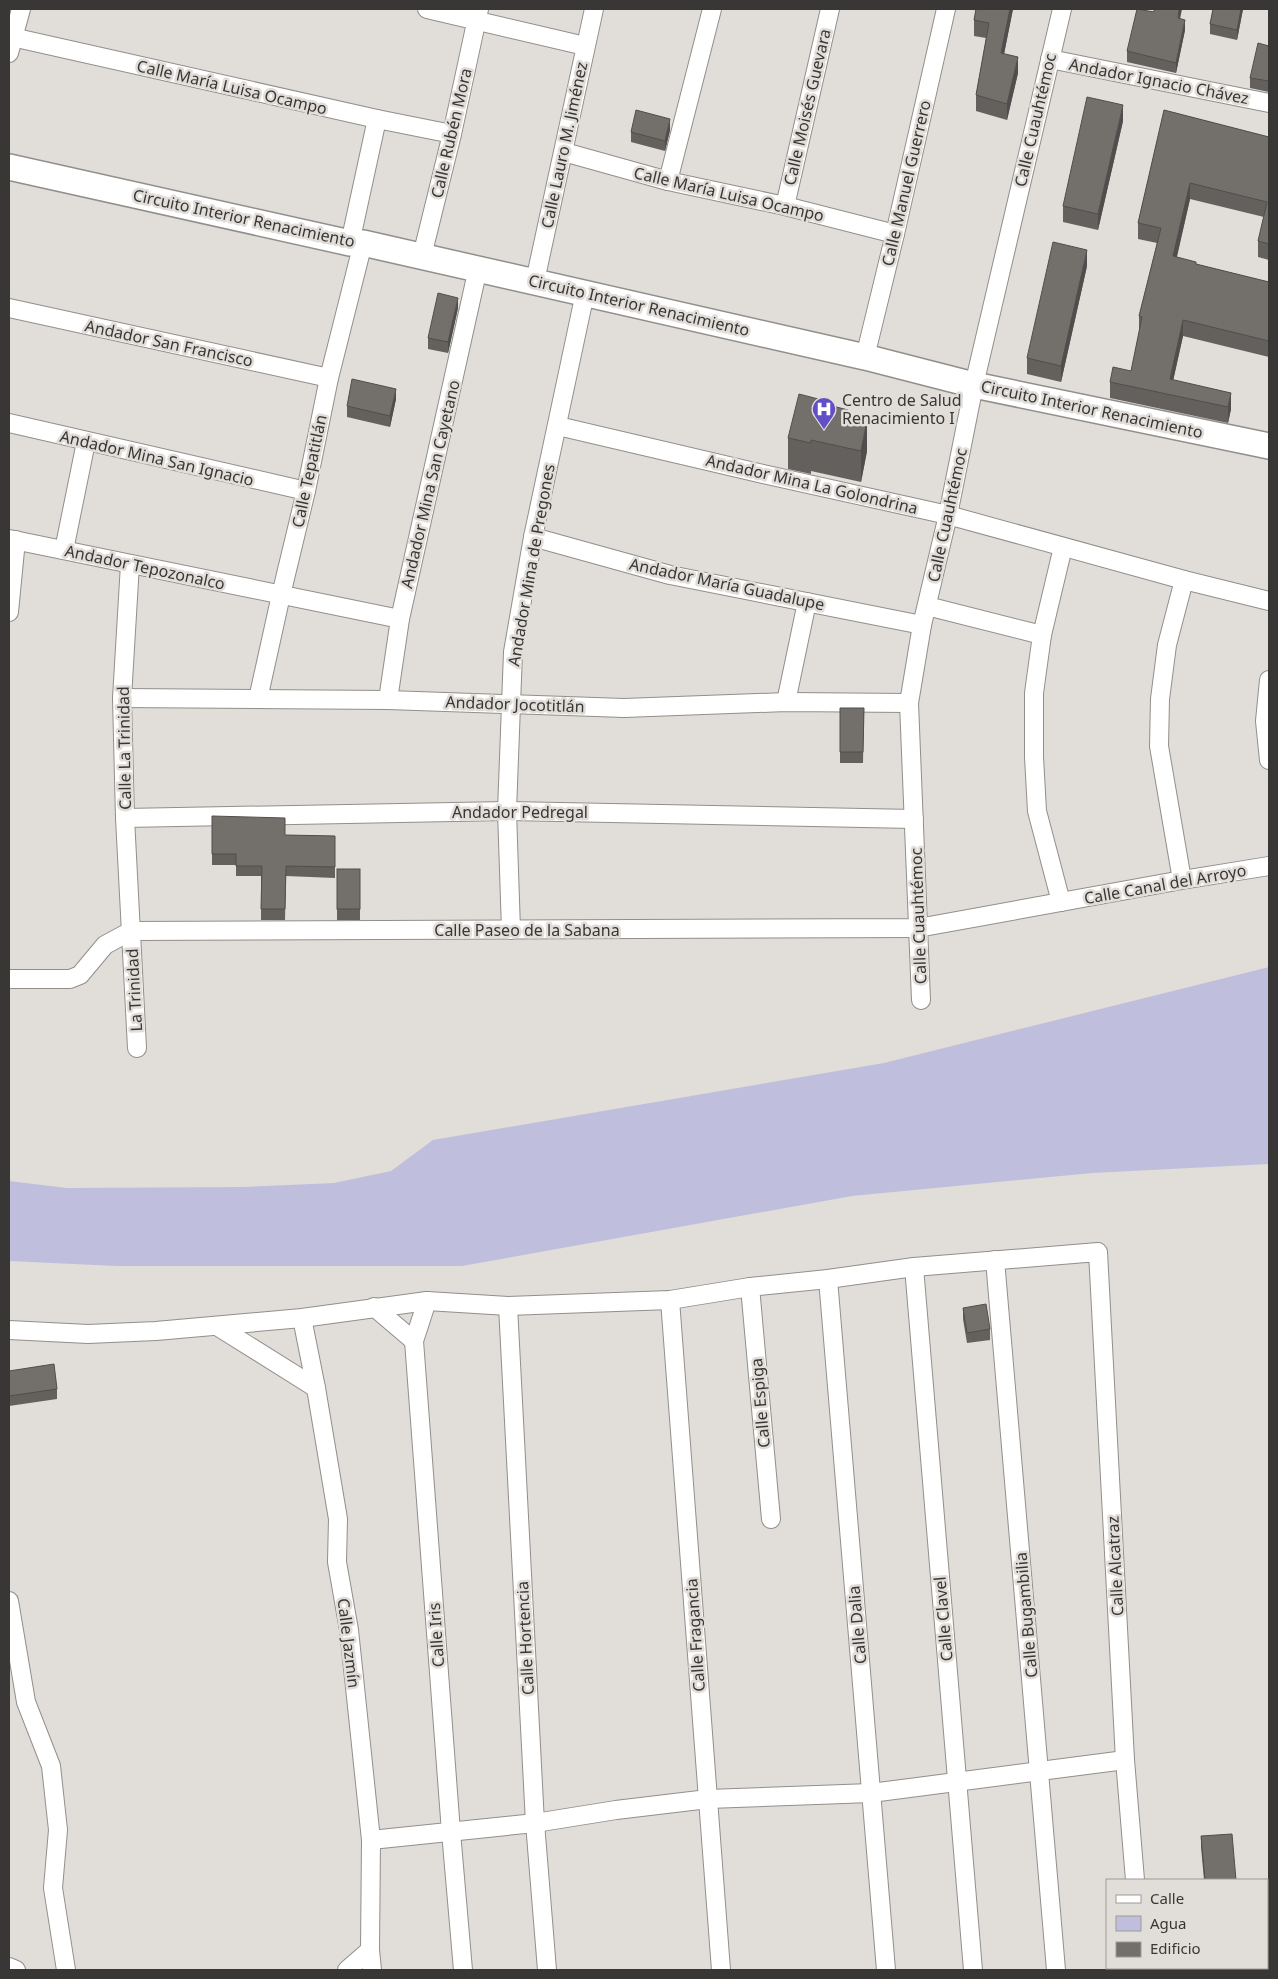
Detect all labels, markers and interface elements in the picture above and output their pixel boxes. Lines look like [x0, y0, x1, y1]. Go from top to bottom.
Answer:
street label: Calle Moisés Guevara [778, 27, 836, 187]
street label: Calle Cuauhtémoc [1009, 51, 1061, 189]
street label: Andador Ignacio Chávez [1067, 53, 1251, 109]
street label: Calle María Luisa Ocampo [135, 54, 329, 120]
street label: Calle Lauro M. Jiménez [536, 60, 592, 230]
street label: Calle Rubén Mora [425, 66, 477, 200]
street label: Calle Manuel Guerrero [876, 98, 936, 268]
street label: Calle María Luisa Ocampo [632, 161, 826, 227]
street label: Circuito Interior Renacimiento [131, 184, 357, 252]
street label: Circuito Interior Renacimiento [526, 269, 752, 341]
street label: Andador San Francisco [83, 314, 255, 372]
street label: Circuito Interior Renacimiento [979, 375, 1205, 443]
street label: Andador Mina San Cayetano [395, 378, 465, 590]
place label: Centro de Salud Renacimiento I [842, 389, 962, 429]
hospital icon: Centro de Salud Renacimiento I [811, 396, 837, 430]
street label: Calle Tepatitlán [286, 413, 332, 529]
street label: Andador Mina San Ignacio [58, 425, 256, 491]
street label: Calle Cuauhtémoc [922, 446, 972, 584]
street label: Andador Mina La Golondrina [704, 449, 920, 519]
street label: Andador Mina de Pregones [502, 462, 560, 668]
street label: Andador Tepozonalco [63, 539, 227, 595]
street label: Andador María Guadalupe [627, 553, 827, 615]
street label: Calle La Trinidad [112, 686, 136, 810]
street label: Andador Jocotitlán [445, 691, 585, 717]
street label: Andador Pedregal [452, 801, 588, 823]
street label: Calle Cuauhtémoc [905, 847, 931, 985]
street label: Calle Canal del Arroyo [1082, 859, 1248, 909]
street label: Calle Paseo de la Sabana [434, 919, 620, 941]
street label: La Trinidad [121, 948, 147, 1032]
street label: Calle Espiga [745, 1357, 775, 1449]
street label: Calle Alcatraz [1101, 1515, 1129, 1617]
street label: Calle Bugambilia [1010, 1551, 1042, 1679]
street label: Calle Clavel [928, 1576, 958, 1662]
street label: Calle Fragancia [680, 1578, 710, 1692]
street label: Calle Hortencia [511, 1580, 539, 1696]
street label: Calle Dalia [843, 1585, 871, 1665]
street label: Calle Jazmín [333, 1597, 365, 1689]
street label: Calle Iris [423, 1602, 449, 1668]
legend [1106, 1879, 1268, 1969]
text: Calle [1150, 1888, 1184, 1908]
text: Agua [1150, 1913, 1187, 1933]
text: Edificio [1150, 1938, 1201, 1958]

